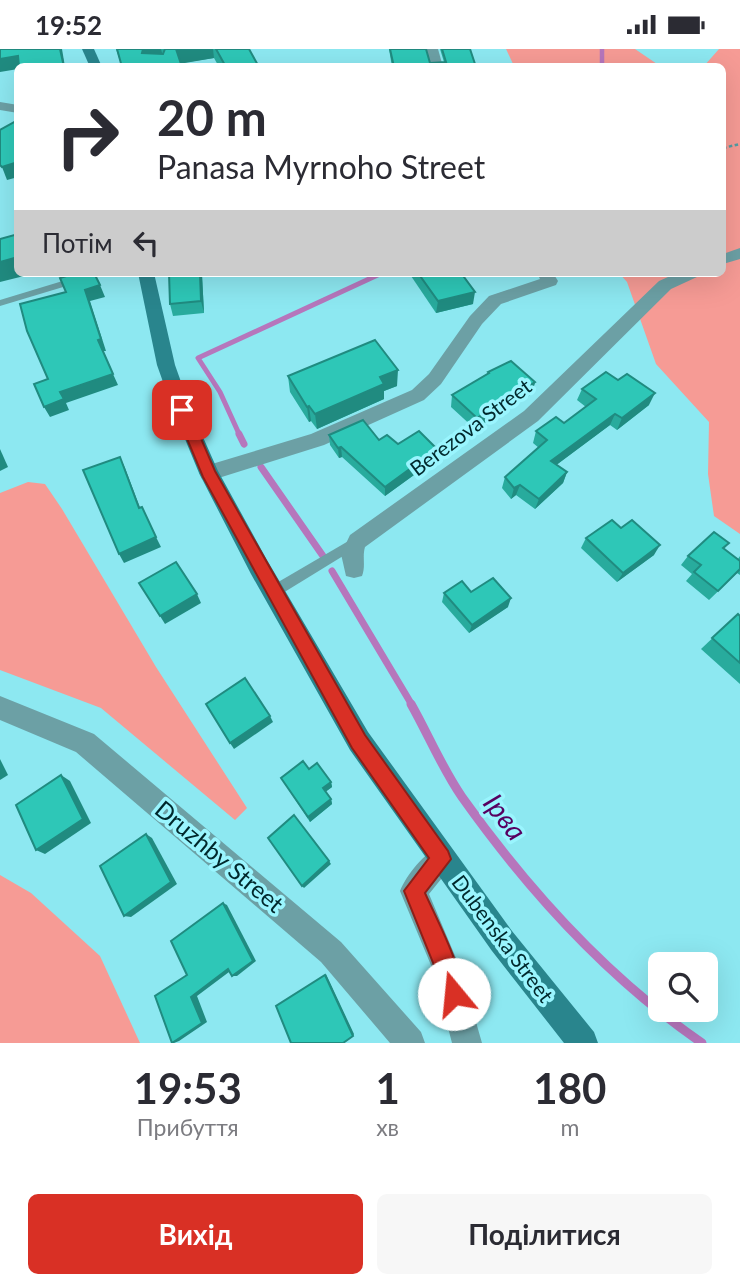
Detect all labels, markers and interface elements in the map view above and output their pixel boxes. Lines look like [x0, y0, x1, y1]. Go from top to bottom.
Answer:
text: 19:52 [35, 9, 102, 41]
text: 20 m [157, 88, 267, 146]
icon: right [42, 91, 133, 182]
text: Panasa Myrnoho Street [157, 147, 485, 186]
icon: left [127, 224, 165, 262]
text: Потім [42, 227, 113, 259]
street label: Berezova Street [404, 373, 536, 481]
pin [152, 380, 212, 440]
icon: arrive [163, 391, 201, 429]
water label: Ірва [477, 786, 534, 846]
street label: Druzhby Street [150, 794, 290, 918]
street label: Dubenska Street [447, 869, 559, 1007]
map controls [648, 952, 718, 1022]
button: search [648, 952, 718, 1022]
position arrow [417, 957, 491, 1031]
text: 19:53 [134, 1063, 242, 1113]
text: 1 [375, 1063, 400, 1113]
text: 180 [533, 1063, 606, 1113]
text: Прибуття [137, 1113, 239, 1141]
text: хв [376, 1113, 399, 1141]
text: m [560, 1113, 579, 1141]
button: Вихід [28, 1194, 363, 1274]
button: Поділитися [377, 1194, 712, 1274]

